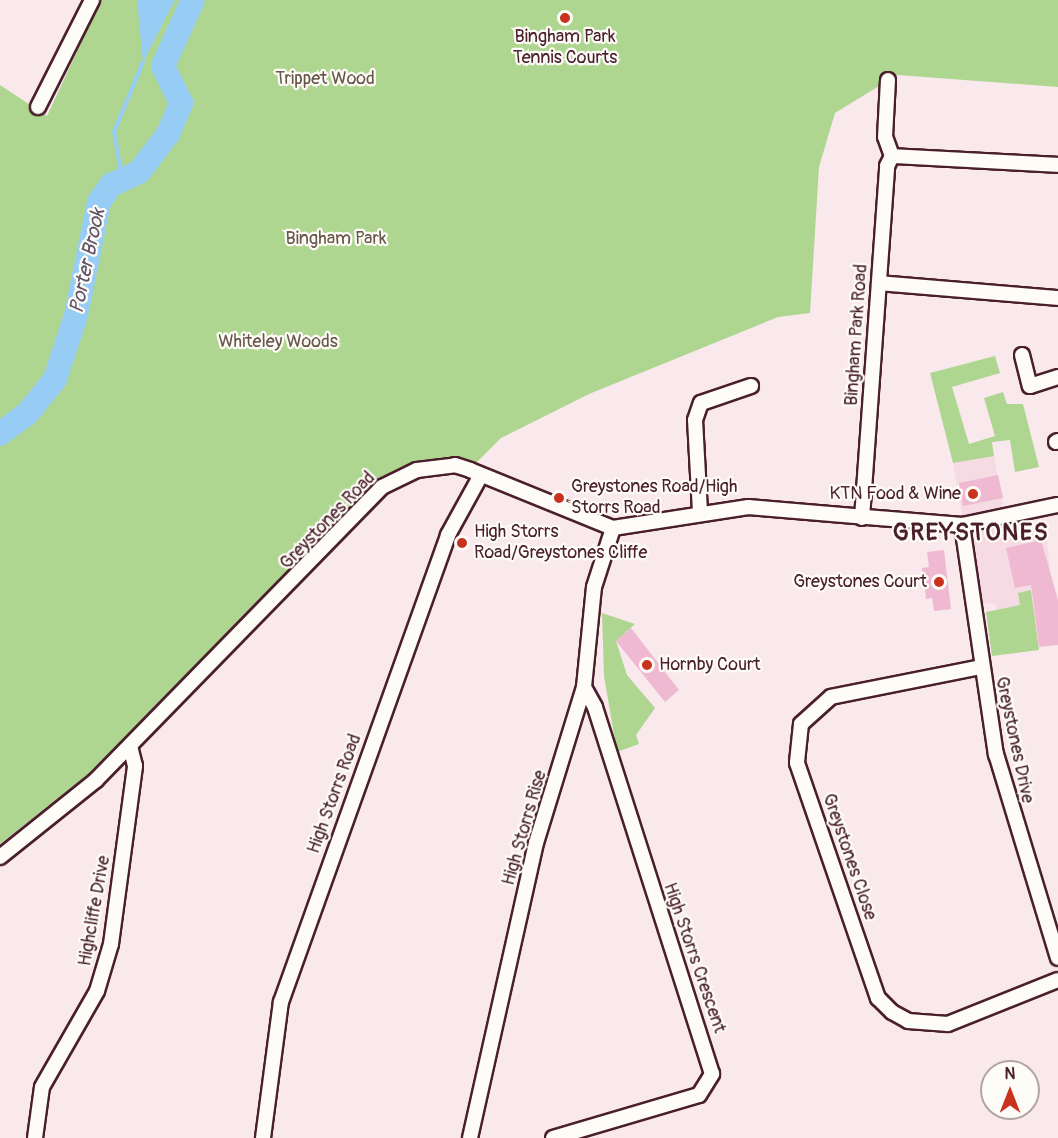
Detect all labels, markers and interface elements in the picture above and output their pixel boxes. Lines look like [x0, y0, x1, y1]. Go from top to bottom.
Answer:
marker: Bingham Park Tennis Courts [558, 11, 572, 25]
place label: Bingham Park Tennis Courts [513, 27, 617, 70]
park label: Trippet Wood [275, 68, 375, 90]
water label: Porter Brook [64, 207, 110, 315]
park label: Bingham Park [286, 228, 386, 250]
street label: Bingham Park Road [841, 263, 873, 407]
park label: Whiteley Woods [218, 331, 338, 353]
street label: Greystones Road [276, 468, 380, 574]
place label: Greystones Road/High Storrs Road [571, 477, 737, 520]
place label: KTN Food & Wine [829, 483, 961, 505]
marker: KTN Food & Wine [966, 487, 980, 501]
marker: Greystones Road/High Storrs Road [552, 491, 566, 505]
district label: GREYSTONES [893, 519, 1049, 547]
place label: High Storrs Road/Greystones Cliffe [474, 522, 647, 564]
marker: High Storrs Road/Greystones Cliffe [455, 536, 469, 550]
place label: Greystones Court [793, 571, 927, 593]
marker: Greystones Court [932, 575, 946, 589]
place label: Hornby Court [659, 654, 761, 676]
marker: Hornby Court [640, 658, 654, 672]
street label: Greystones Drive [990, 675, 1038, 805]
street label: High Storrs Road [303, 731, 367, 857]
street label: High Storrs Rise [498, 768, 552, 888]
street label: Greystones Close [817, 791, 881, 923]
street label: Highcliffe Drive [75, 854, 115, 968]
street label: High Storrs Crescent [658, 880, 730, 1036]
north arrow [980, 1060, 1040, 1120]
text: N [1005, 1064, 1015, 1084]

